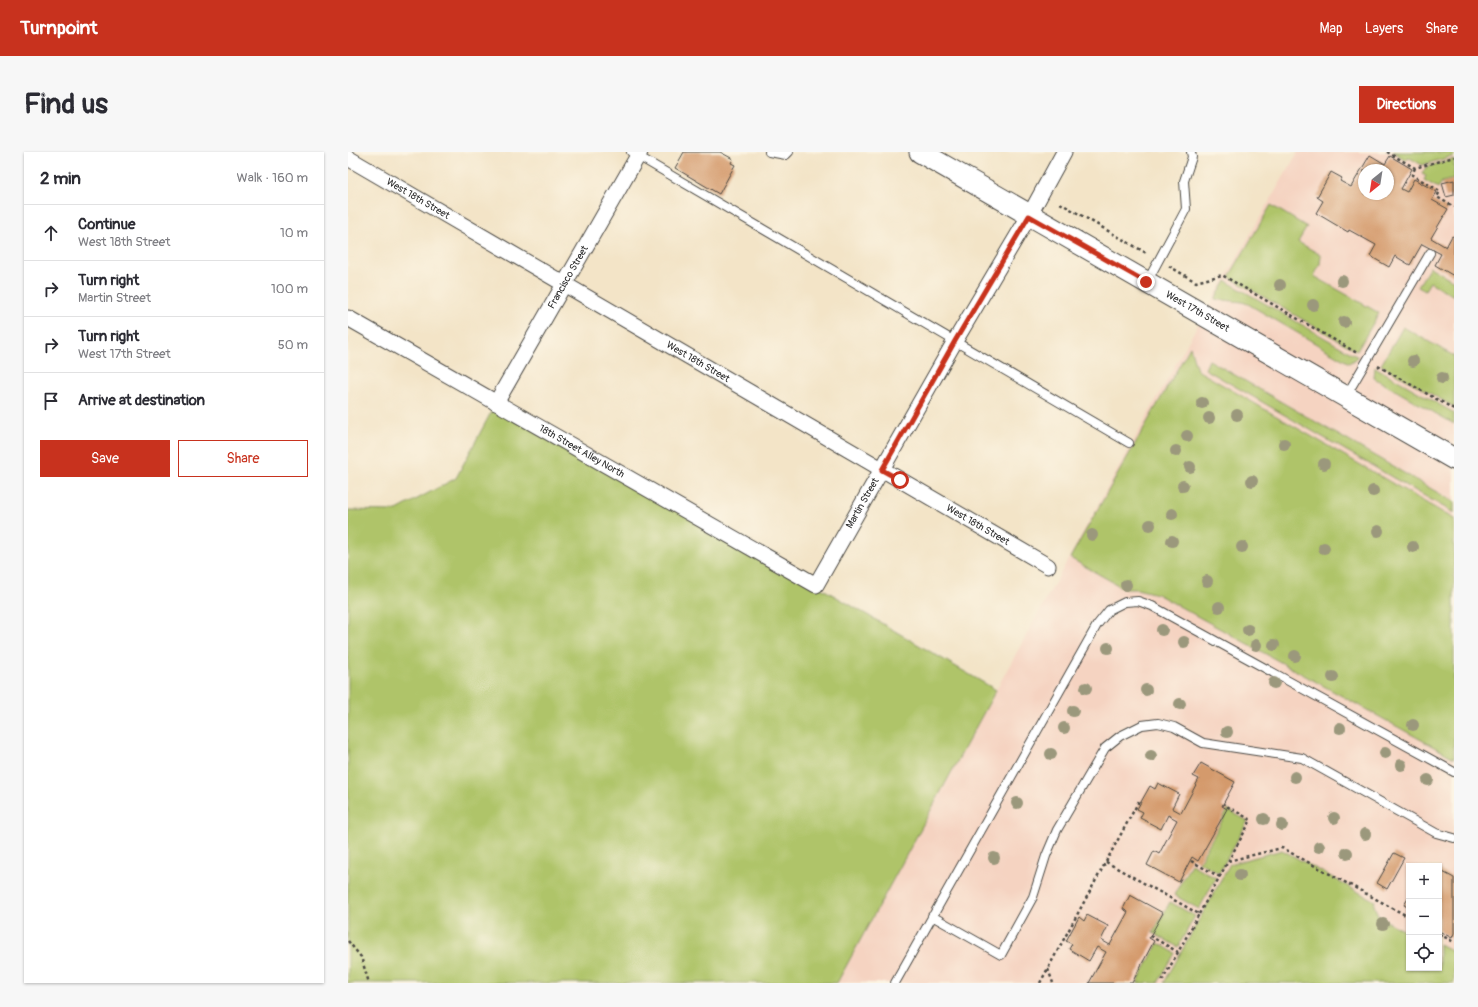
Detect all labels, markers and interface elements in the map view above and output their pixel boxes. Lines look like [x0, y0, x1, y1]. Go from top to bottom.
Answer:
text: Turnpoint [20, 16, 98, 40]
text: Map [1320, 20, 1343, 37]
text: Layers [1365, 20, 1403, 37]
text: Share [1425, 20, 1458, 37]
button: Directions [1359, 86, 1454, 123]
text: Find us [24, 87, 108, 122]
north arrow [1358, 164, 1394, 200]
text: 2 min [40, 168, 81, 189]
text: Walk · 160 m [237, 170, 308, 186]
street label: West 18th Street [384, 176, 453, 222]
text: Continue [78, 215, 136, 234]
icon: ahead [40, 222, 62, 244]
text: 10 m [280, 225, 308, 241]
text: West 18th Street [78, 234, 170, 250]
street label: Francisco Street [545, 243, 591, 311]
text: Turn right [78, 271, 139, 290]
route end [1137, 273, 1155, 291]
icon: right [40, 278, 62, 300]
text: 100 m [271, 281, 308, 297]
street label: West 17th Street [1163, 288, 1232, 335]
text: Martin Street [78, 290, 151, 306]
text: Turn right [78, 327, 139, 346]
icon: right [40, 334, 62, 356]
text: 50 m [278, 337, 308, 353]
street label: West 18th Street [664, 339, 733, 386]
text: West 17th Street [78, 346, 171, 362]
icon: arrive [40, 390, 62, 412]
text: Arrive at destination [78, 391, 205, 410]
street label: 18th Street Alley North [537, 422, 627, 481]
button: Save [40, 440, 170, 477]
button: Share [178, 440, 308, 477]
route start [891, 471, 909, 489]
street label: Martin Street [844, 475, 882, 531]
street label: West 18th Street [944, 502, 1012, 549]
map controls [1406, 863, 1442, 971]
button: + [1406, 863, 1442, 899]
button: − [1406, 899, 1442, 935]
button: locate [1406, 935, 1442, 971]

